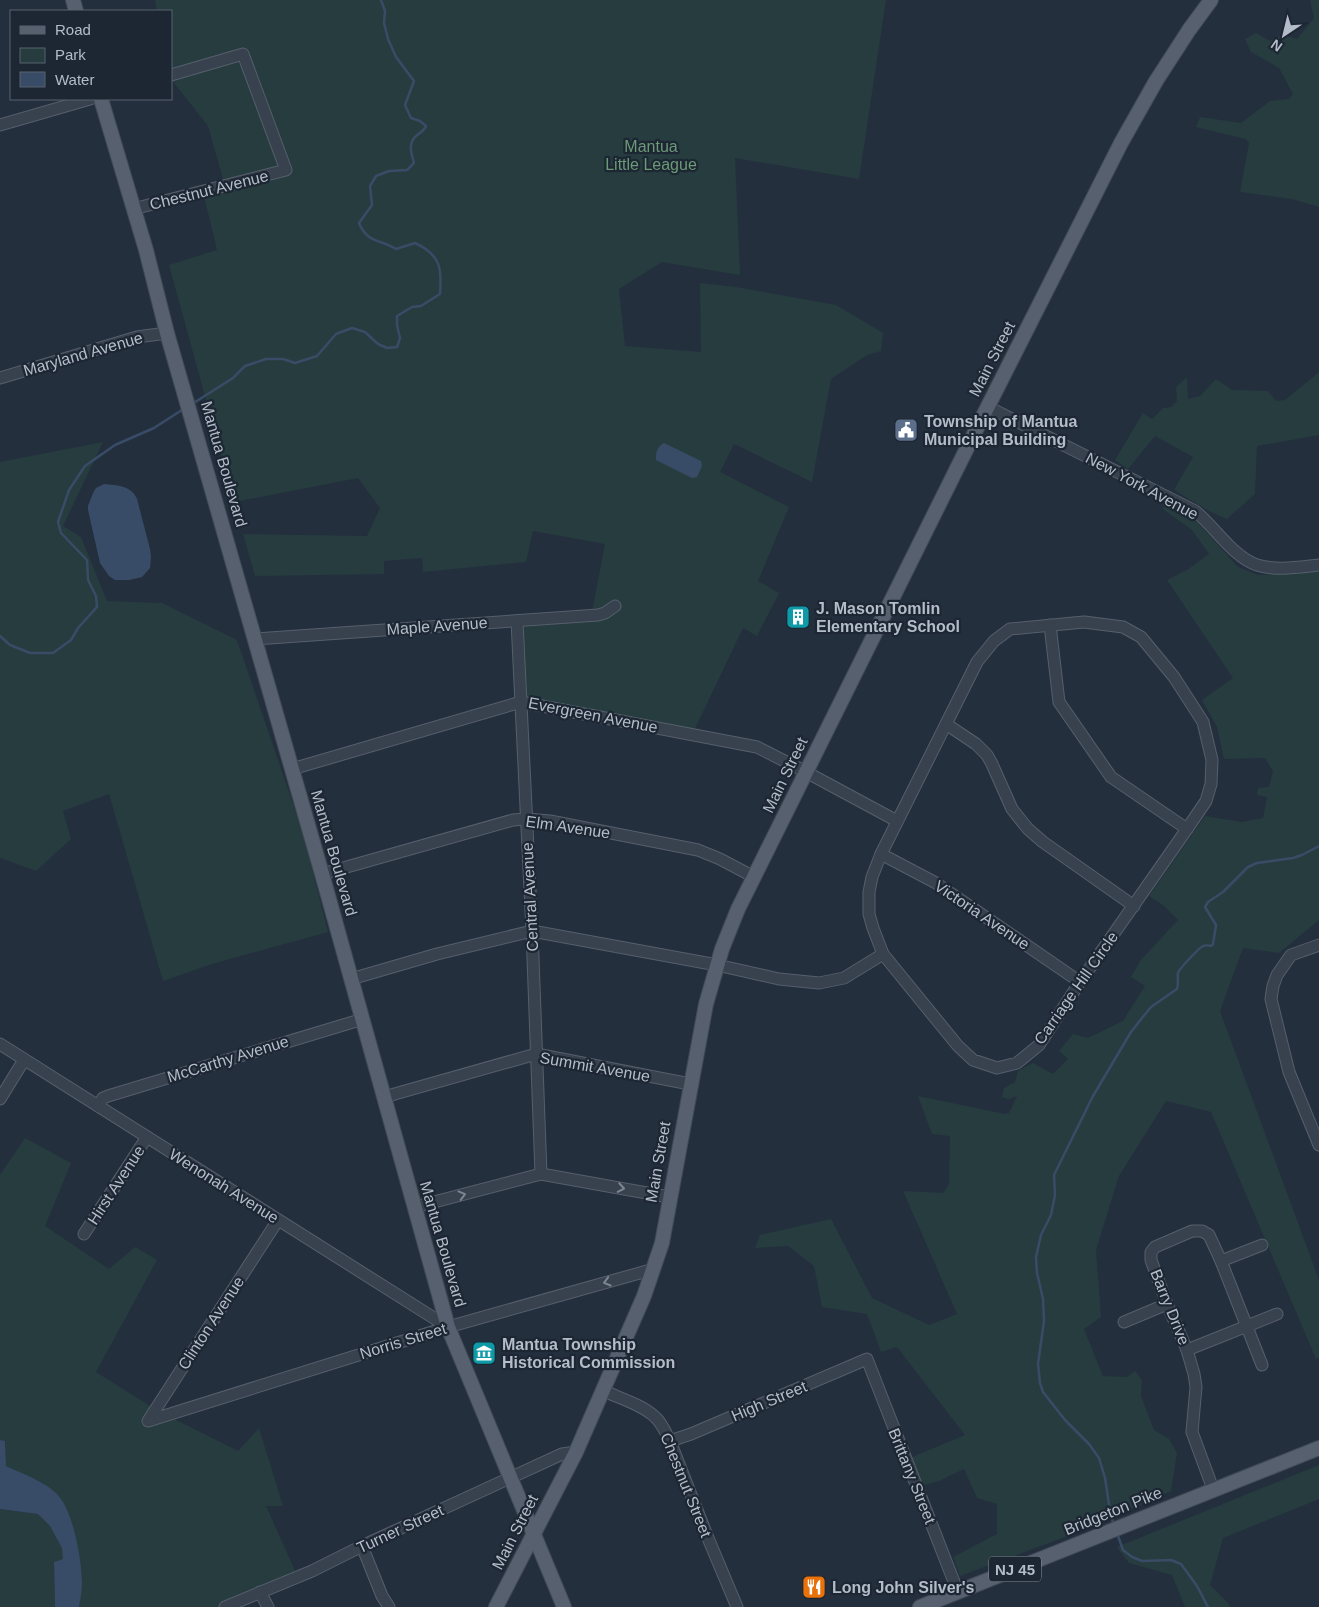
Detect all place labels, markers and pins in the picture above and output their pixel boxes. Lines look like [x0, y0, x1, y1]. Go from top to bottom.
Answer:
place label: Township of Mantua Municipal Building [924, 413, 1078, 448]
public building icon: Township of Mantua Municipal Building [893, 417, 919, 443]
place label: J. Mason Tomlin Elementary School [816, 600, 960, 635]
building icon: J. Mason Tomlin Elementary School [785, 604, 811, 630]
place label: Mantua Township Historical Commission [502, 1336, 675, 1371]
museum icon: Mantua Township Historical Commission [471, 1340, 497, 1366]
restaurant icon: Long John Silver's [801, 1574, 827, 1600]
place label: Long John Silver's [832, 1579, 975, 1596]

